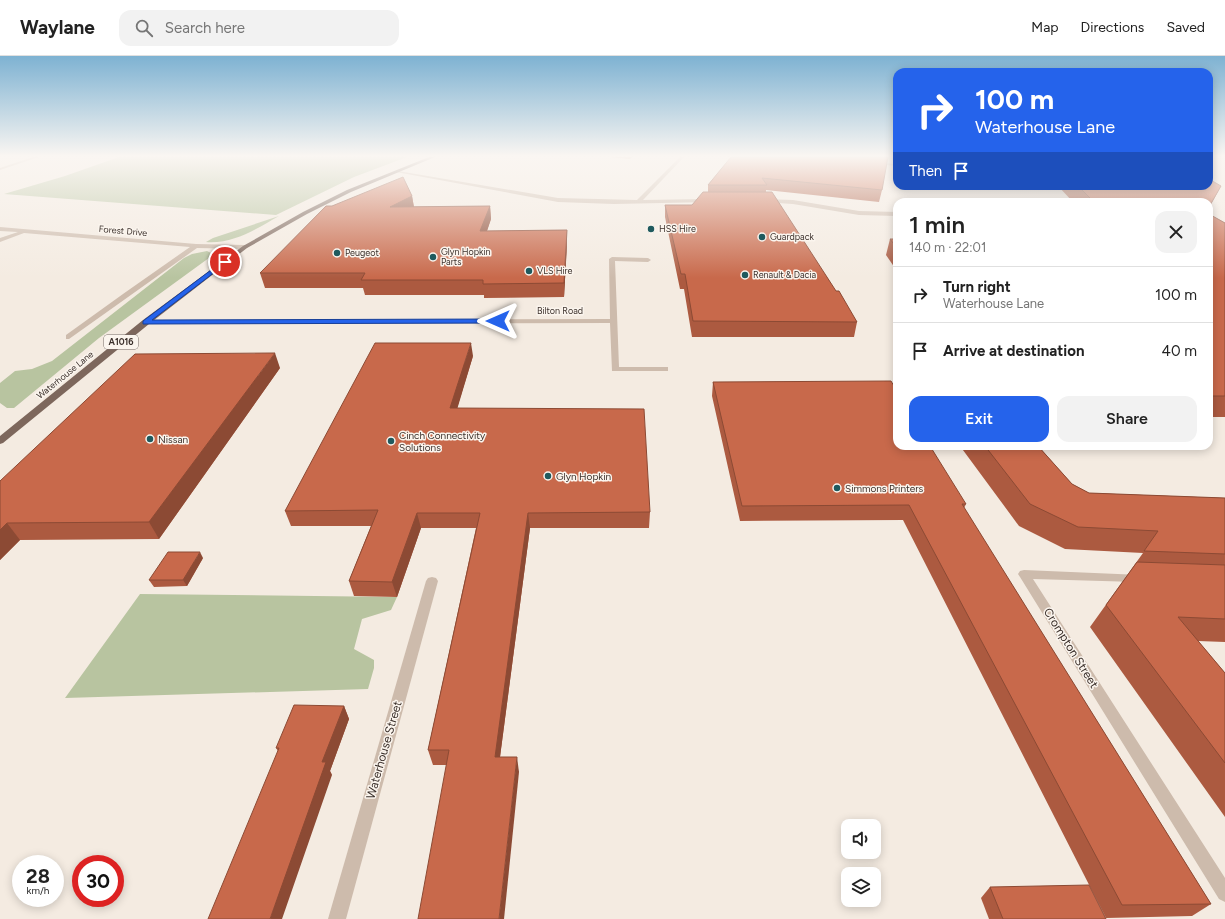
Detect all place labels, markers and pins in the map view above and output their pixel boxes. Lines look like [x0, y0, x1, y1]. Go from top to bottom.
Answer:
place label: HSS Hire [659, 223, 696, 234]
marker: HSS Hire [646, 224, 656, 234]
place label: Guardpack [770, 231, 815, 242]
marker: Guardpack [757, 232, 767, 242]
pin [208, 245, 242, 279]
place label: Glyn Hopkin Parts [441, 246, 491, 267]
place label: Peugeot [345, 247, 379, 258]
marker: Peugeot [332, 248, 342, 258]
marker: Glyn Hopkin Parts [428, 252, 438, 262]
place label: VLS Hire [537, 265, 573, 276]
marker: VLS Hire [524, 266, 534, 276]
place label: Renault & Dacia [753, 269, 817, 280]
marker: Renault & Dacia [740, 270, 750, 280]
place label: Cinch Connectivity Solutions [399, 429, 486, 454]
place label: Nissan [158, 433, 188, 446]
marker: Nissan [145, 434, 155, 444]
marker: Cinch Connectivity Solutions [386, 436, 396, 446]
place label: Glyn Hopkin [556, 470, 611, 483]
marker: Glyn Hopkin [543, 471, 553, 481]
place label: Simmons Printers [845, 482, 924, 495]
marker: Simmons Printers [832, 483, 842, 493]

